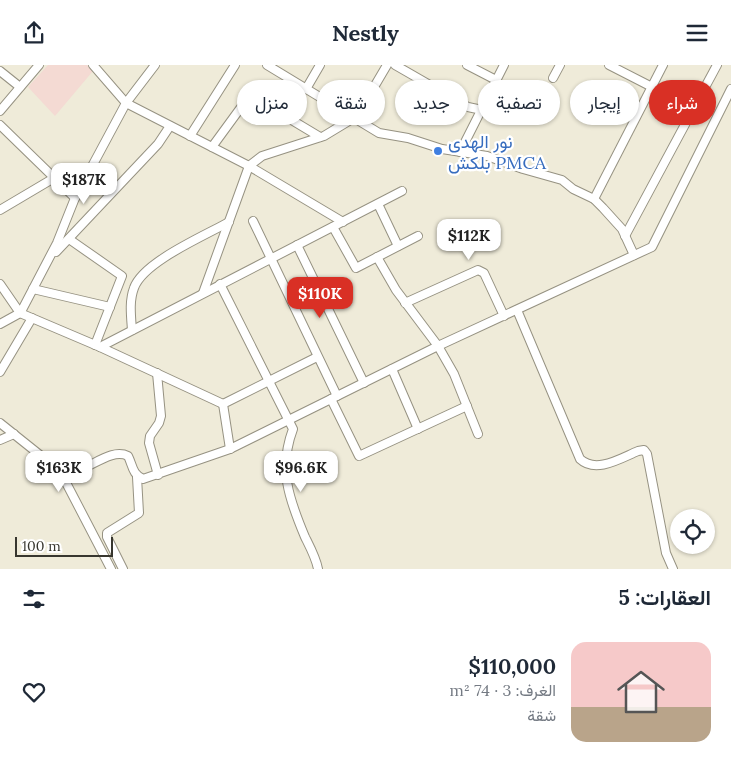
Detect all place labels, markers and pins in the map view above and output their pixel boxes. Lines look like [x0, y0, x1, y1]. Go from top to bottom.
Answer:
place label: نور الهدى بلكش PMCA [448, 130, 547, 174]
marker: نور الهدى بلكش PMCA [432, 145, 444, 157]
pin: $187K [49, 163, 119, 205]
pin: $112K [434, 219, 504, 261]
pin: $110K [285, 277, 355, 319]
pin: $163K [24, 451, 94, 493]
pin: $96.6K [260, 451, 342, 493]

